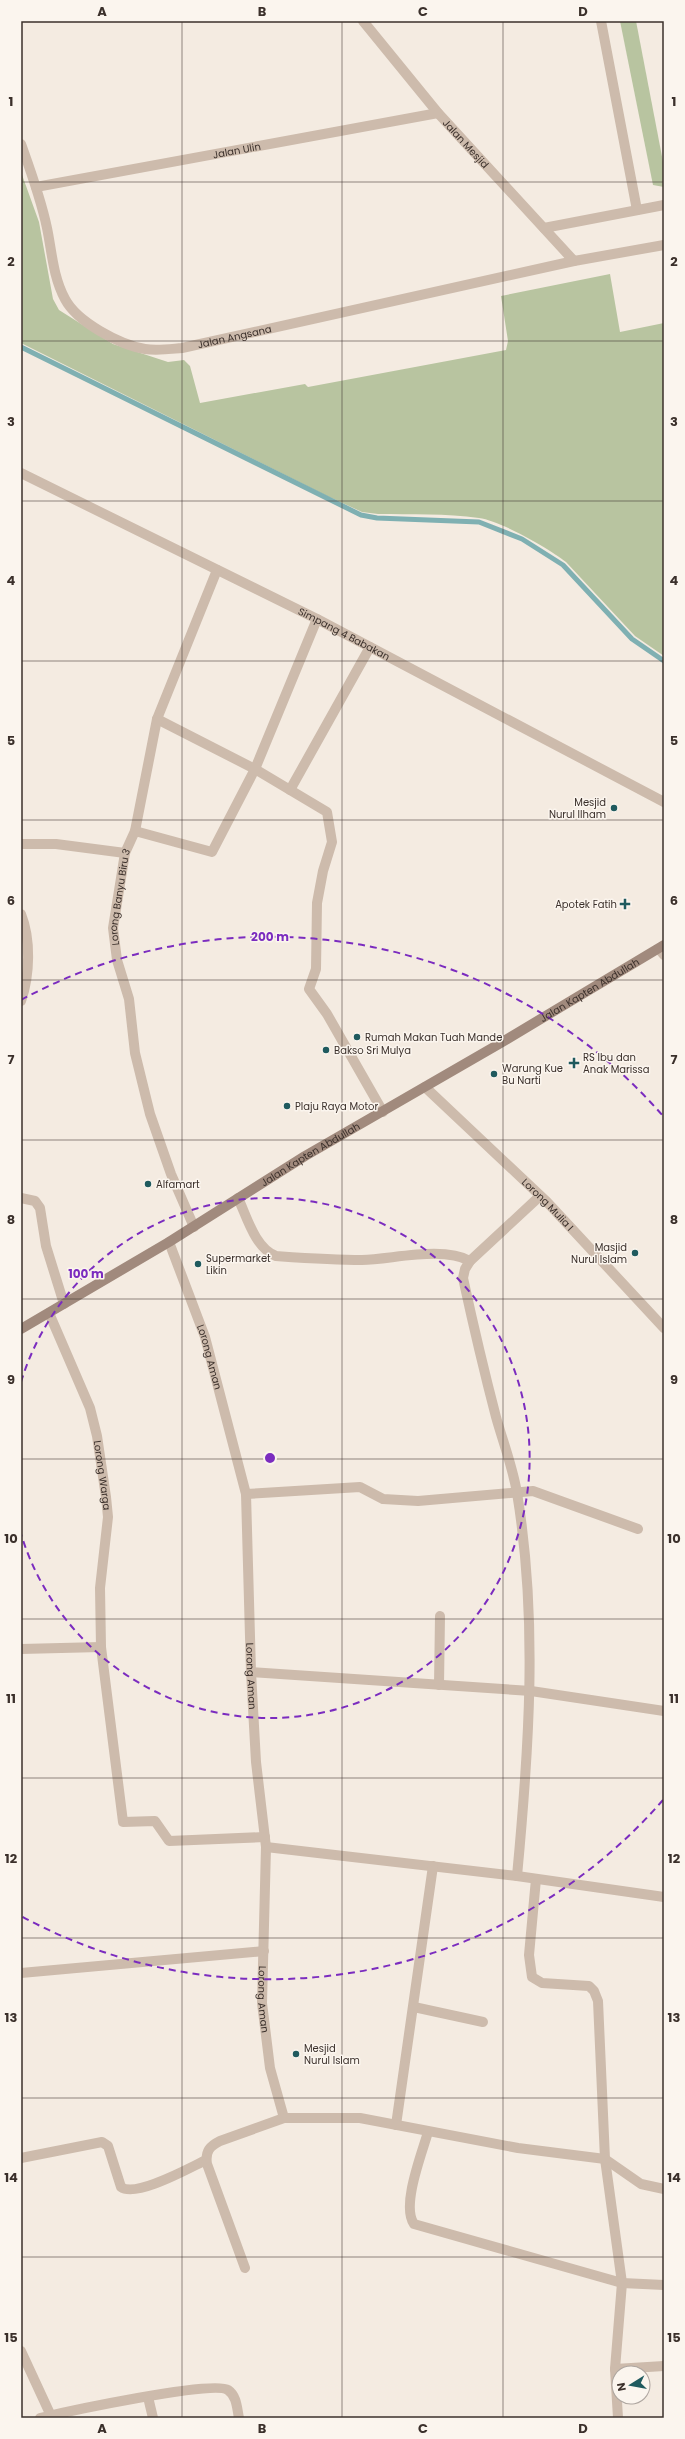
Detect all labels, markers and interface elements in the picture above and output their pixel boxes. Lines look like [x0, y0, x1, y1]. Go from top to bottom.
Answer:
text: A [97, 2, 107, 21]
text: B [258, 2, 267, 21]
text: C [418, 2, 428, 21]
text: D [578, 2, 588, 21]
text: 1 [9, 92, 13, 111]
text: 1 [672, 92, 676, 111]
street label: Jalan Mesjid [439, 115, 493, 171]
street label: Jalan Ulin [211, 138, 262, 162]
text: 2 [7, 252, 15, 271]
text: 2 [670, 252, 678, 271]
street label: Jalan Angsana [196, 321, 273, 352]
text: 3 [7, 412, 15, 431]
text: 3 [670, 412, 678, 431]
text: 4 [7, 571, 16, 590]
text: 4 [670, 571, 679, 590]
street label: Simpang 4 Babakan [296, 603, 393, 664]
text: 5 [7, 731, 15, 750]
text: 5 [670, 731, 678, 750]
place label: Mesjid Nurul Ilham [549, 795, 606, 822]
marker: Mesjid Nurul Ilham [609, 803, 619, 813]
street label: Lorong Banyu Biru 3 [105, 846, 134, 946]
text: 6 [7, 891, 15, 910]
text: 6 [670, 891, 678, 910]
place label: Apotek Fatih [555, 897, 617, 912]
marker: Apotek Fatih [620, 899, 630, 909]
text: 200 m [251, 928, 289, 945]
street label: Jalan Kapten Abdullah [537, 954, 642, 1025]
place label: Rumah Makan Tuah Mande [365, 1030, 502, 1045]
marker: Rumah Makan Tuah Mande [352, 1032, 362, 1042]
place label: Bakso Sri Mulya [334, 1043, 411, 1058]
marker: Bakso Sri Mulya [321, 1045, 331, 1055]
text: 7 [8, 1050, 15, 1069]
place label: RS Ibu dan Anak Marissa [583, 1050, 649, 1077]
text: 7 [671, 1050, 678, 1069]
marker: RS Ibu dan Anak Marissa [568, 1057, 580, 1069]
place label: Warung Kue Bu Narti [502, 1061, 563, 1088]
marker: Warung Kue Bu Narti [489, 1069, 499, 1079]
place label: Plaju Raya Motor [295, 1099, 379, 1114]
marker: Plaju Raya Motor [282, 1101, 292, 1111]
street label: Jalan Kapten Abdullah [258, 1118, 363, 1190]
street label: Lorong Mulia I [519, 1175, 577, 1234]
place label: Alfamart [156, 1177, 200, 1192]
marker: Alfamart [143, 1179, 153, 1189]
text: 8 [7, 1210, 15, 1229]
text: 8 [670, 1210, 678, 1229]
place label: Masjid Nurul Islam [571, 1240, 627, 1267]
marker: Masjid Nurul Islam [630, 1248, 640, 1258]
place label: Supermarket Likin [206, 1251, 271, 1278]
marker: Supermarket Likin [193, 1259, 203, 1269]
text: 100 m [68, 1265, 104, 1282]
street label: Lorong Aman [193, 1322, 226, 1391]
text: 9 [7, 1370, 15, 1389]
text: 9 [670, 1370, 678, 1389]
street label: Lorong Warga [90, 1439, 115, 1511]
centre of rings [263, 1451, 277, 1465]
text: 10 [4, 1529, 18, 1548]
text: 10 [667, 1529, 681, 1548]
street label: Lorong Aman [243, 1642, 261, 1710]
text: 11 [6, 1689, 16, 1708]
text: 11 [669, 1689, 679, 1708]
text: 12 [5, 1849, 18, 1868]
text: 12 [668, 1849, 681, 1868]
street label: Lorong Aman [254, 1966, 273, 2033]
text: 13 [5, 2008, 18, 2027]
text: 13 [668, 2008, 681, 2027]
place label: Mesjid Nurul Islam [304, 2041, 360, 2068]
marker: Mesjid Nurul Islam [291, 2049, 301, 2059]
text: 14 [4, 2168, 18, 2187]
text: 14 [667, 2168, 681, 2187]
text: 15 [4, 2328, 18, 2347]
text: 15 [667, 2328, 681, 2347]
north arrow [611, 2365, 651, 2405]
text: N [613, 2381, 630, 2392]
text: A [97, 2419, 107, 2438]
text: B [258, 2419, 267, 2438]
text: C [418, 2419, 428, 2438]
text: D [578, 2419, 588, 2438]

